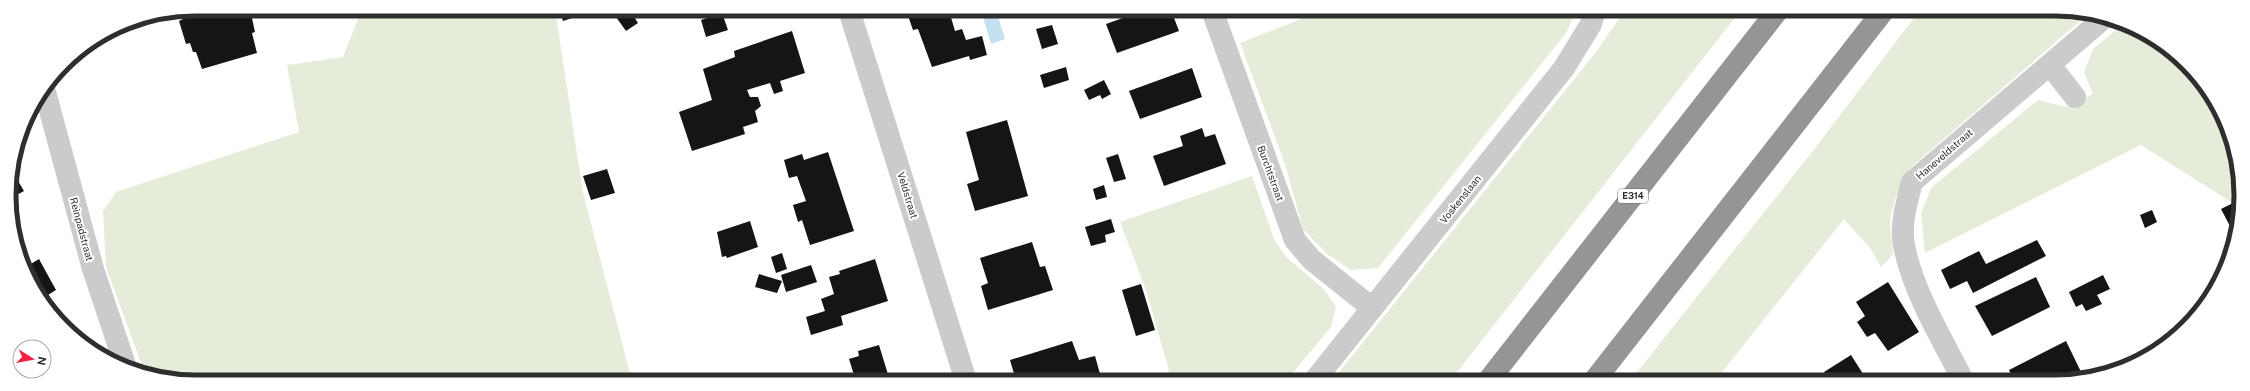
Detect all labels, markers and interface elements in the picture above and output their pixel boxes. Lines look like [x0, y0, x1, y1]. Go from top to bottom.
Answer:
street label: Haneveldstraat [1913, 126, 1975, 182]
street label: Burchtstraat [1255, 143, 1287, 203]
street label: Veldstraat [895, 170, 921, 220]
street label: Voskenslaan [1437, 172, 1483, 226]
road number: E314 [1618, 189, 1648, 203]
street label: Reinpadstraat [68, 196, 96, 262]
north arrow [12, 339, 52, 379]
text: N [35, 356, 49, 366]

